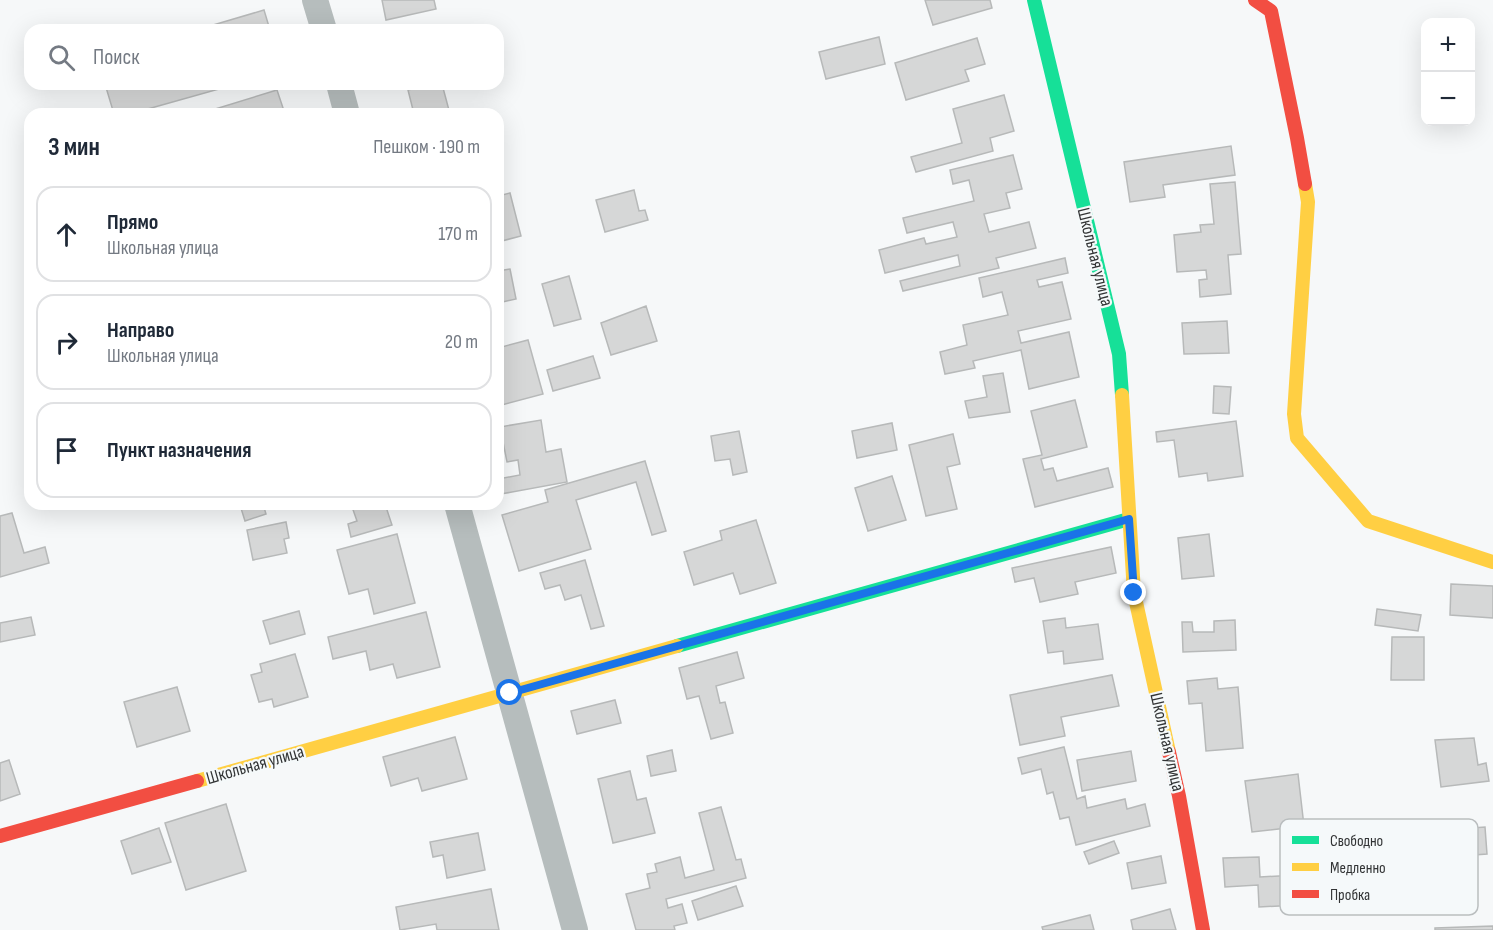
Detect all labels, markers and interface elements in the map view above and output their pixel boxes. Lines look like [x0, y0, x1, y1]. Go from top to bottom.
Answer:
map controls [1421, 18, 1475, 126]
button: + [1421, 18, 1475, 72]
search box [24, 24, 504, 90]
icon: search [45, 41, 78, 74]
text: Поиск [93, 44, 139, 71]
button: − [1421, 72, 1475, 126]
text: 3 мин [48, 132, 100, 163]
text: Пешком · 190 m [373, 135, 480, 159]
street label: Школьная улица [1073, 206, 1117, 308]
text: Прямо [107, 209, 158, 236]
icon: ahead [50, 218, 83, 251]
text: 170 m [438, 222, 478, 246]
text: Школьная улица [107, 236, 219, 260]
text: Направо [107, 317, 174, 344]
icon: right [50, 326, 83, 359]
text: 20 m [445, 330, 478, 354]
text: Школьная улица [107, 344, 219, 368]
icon: arrive [50, 434, 83, 467]
text: Пункт назначения [107, 437, 251, 464]
route end [1120, 579, 1146, 605]
route start [496, 679, 522, 705]
street label: Школьная улица [1145, 691, 1189, 793]
street label: Школьная улица [204, 741, 306, 789]
legend [1280, 819, 1478, 915]
text: Свободно [1330, 832, 1383, 851]
text: Медленно [1330, 859, 1386, 878]
text: Пробка [1330, 886, 1370, 905]

